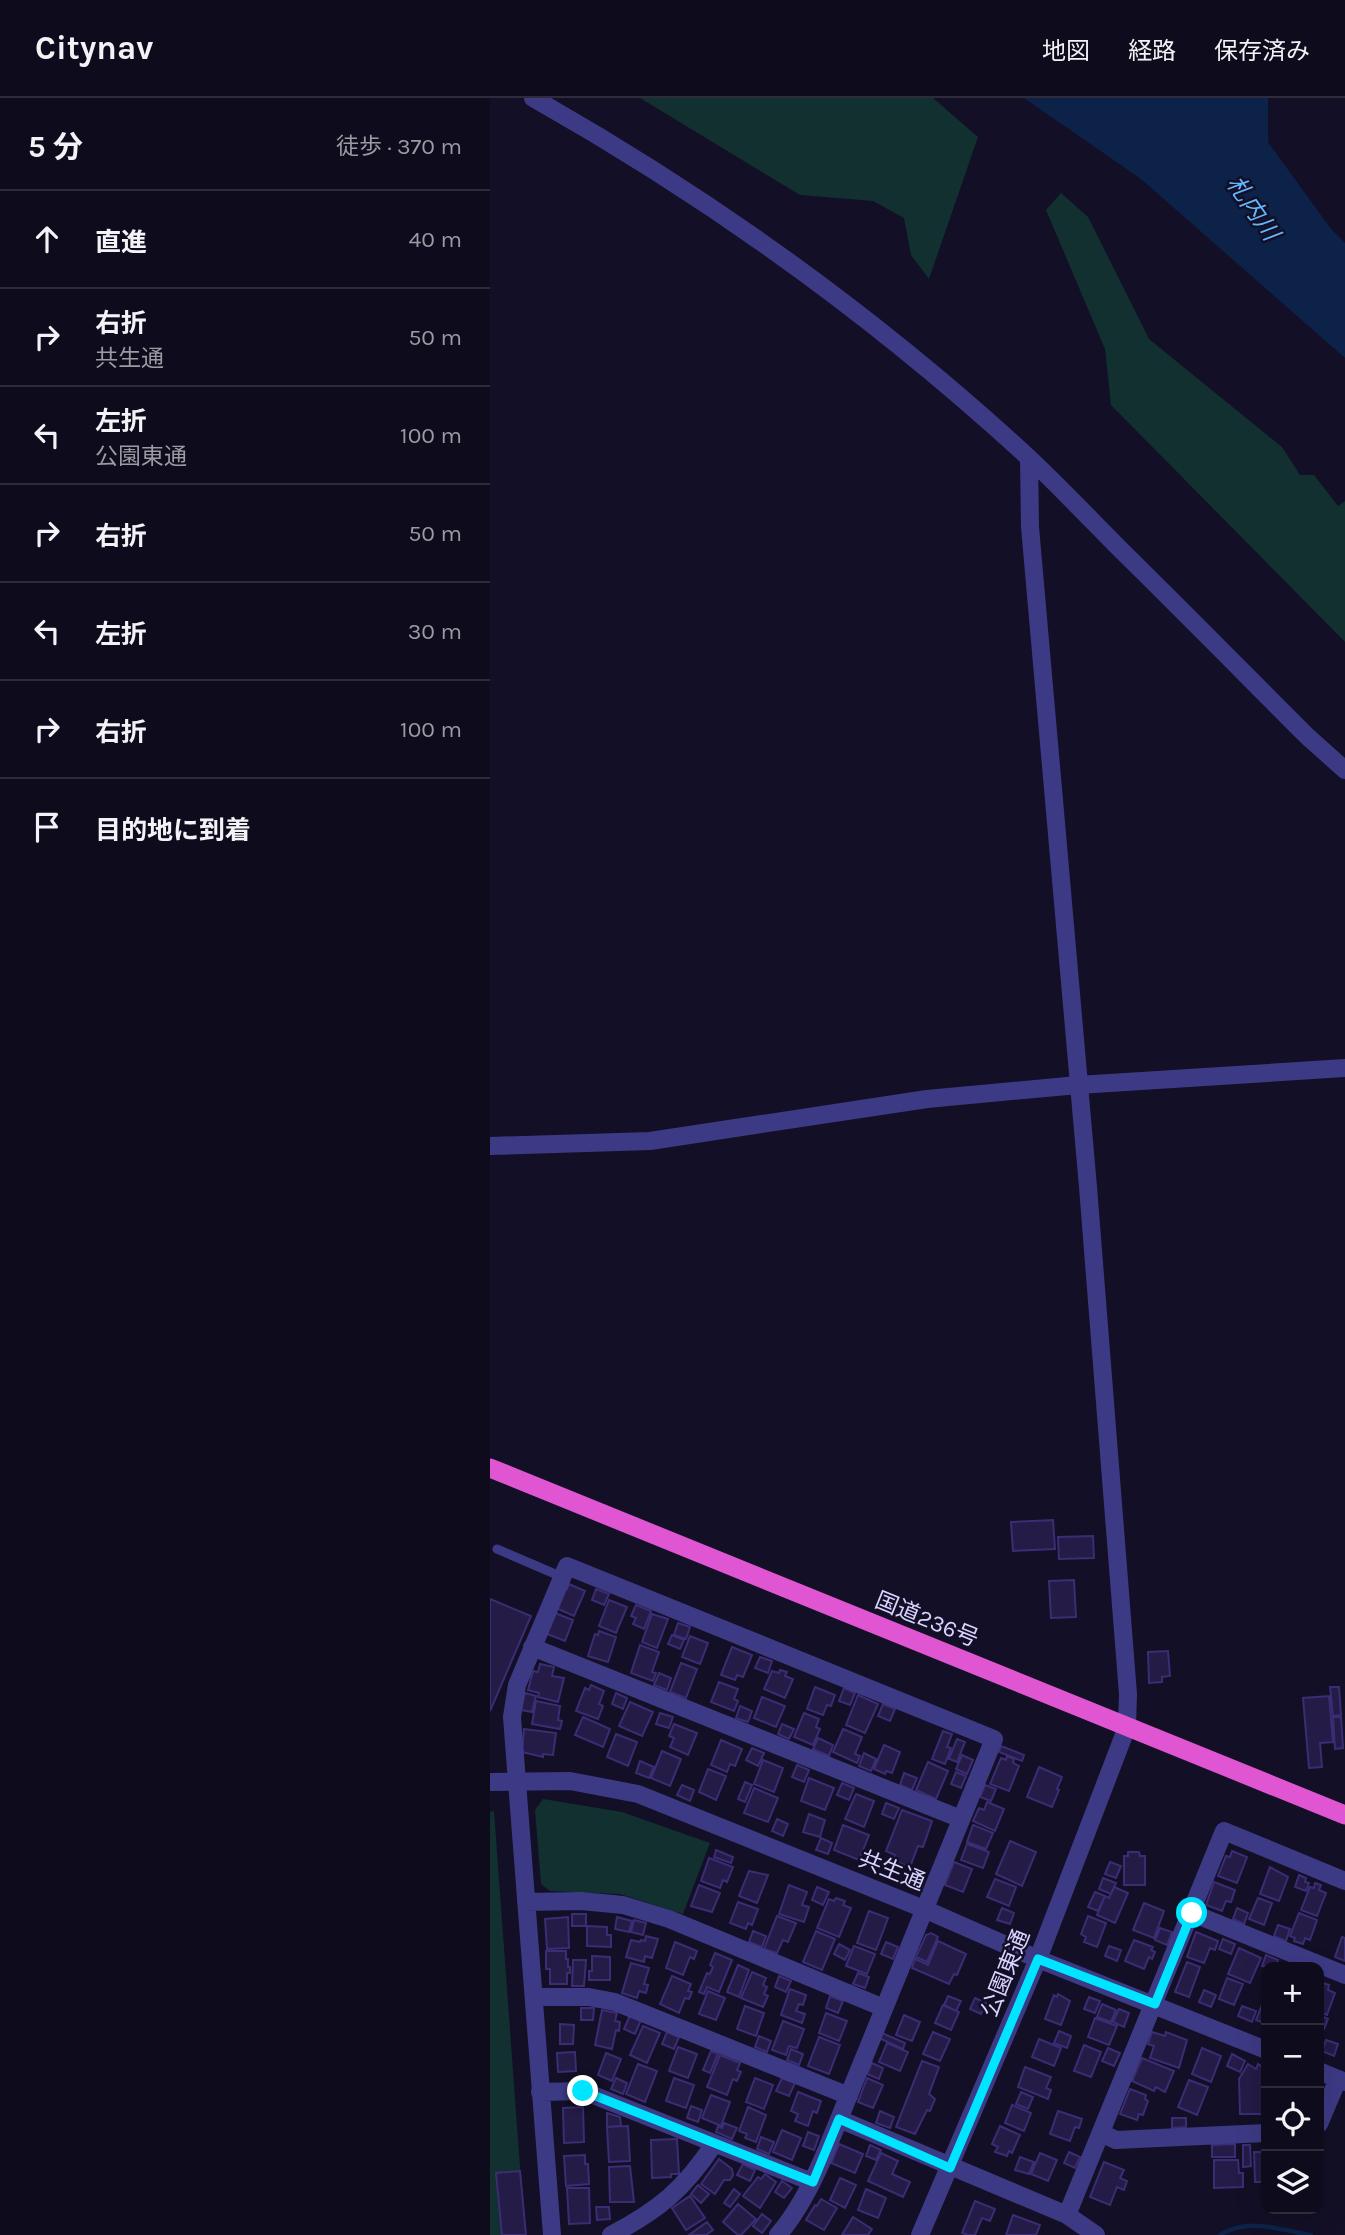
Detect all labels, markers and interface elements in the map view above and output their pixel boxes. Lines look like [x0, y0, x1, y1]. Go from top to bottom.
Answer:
text: Citynav [35, 29, 153, 67]
text: 地図 [1042, 37, 1090, 65]
text: 経路 [1128, 37, 1176, 65]
text: 保存済み [1214, 37, 1310, 65]
text: 5 分 [28, 129, 83, 165]
text: 徒歩 · 370 m [336, 133, 462, 160]
water label: 札内川 [1221, 170, 1287, 248]
icon: ahead [28, 220, 66, 258]
text: 40 m [409, 226, 462, 253]
text: 直進 [95, 227, 147, 258]
text: 右折 [95, 308, 147, 339]
icon: right [28, 318, 66, 356]
text: 50 m [408, 324, 462, 351]
text: 共生通 [95, 345, 164, 372]
text: 左折 [95, 406, 147, 437]
icon: left [28, 416, 66, 454]
text: 100 m [400, 422, 462, 449]
text: 公園東通 [95, 443, 187, 470]
icon: right [28, 514, 66, 552]
text: 50 m [408, 520, 462, 547]
text: 右折 [95, 521, 147, 552]
icon: left [28, 612, 66, 650]
text: 30 m [408, 618, 462, 645]
text: 左折 [95, 619, 147, 650]
icon: right [28, 710, 66, 748]
text: 100 m [400, 716, 462, 743]
text: 右折 [95, 717, 147, 748]
icon: arrive [28, 808, 66, 846]
text: 目的地に到着 [95, 815, 251, 846]
street label: 国道236号 [871, 1587, 982, 1652]
street label: 共生通 [855, 1845, 929, 1896]
route start [1176, 1897, 1207, 1928]
street label: 公園東通 [976, 1925, 1035, 2021]
map controls [1261, 1962, 1324, 2214]
button: + [1261, 1962, 1324, 2025]
button: − [1261, 2025, 1324, 2088]
route end [567, 2075, 598, 2106]
button: locate [1261, 2088, 1324, 2151]
button: layers [1261, 2151, 1324, 2214]

